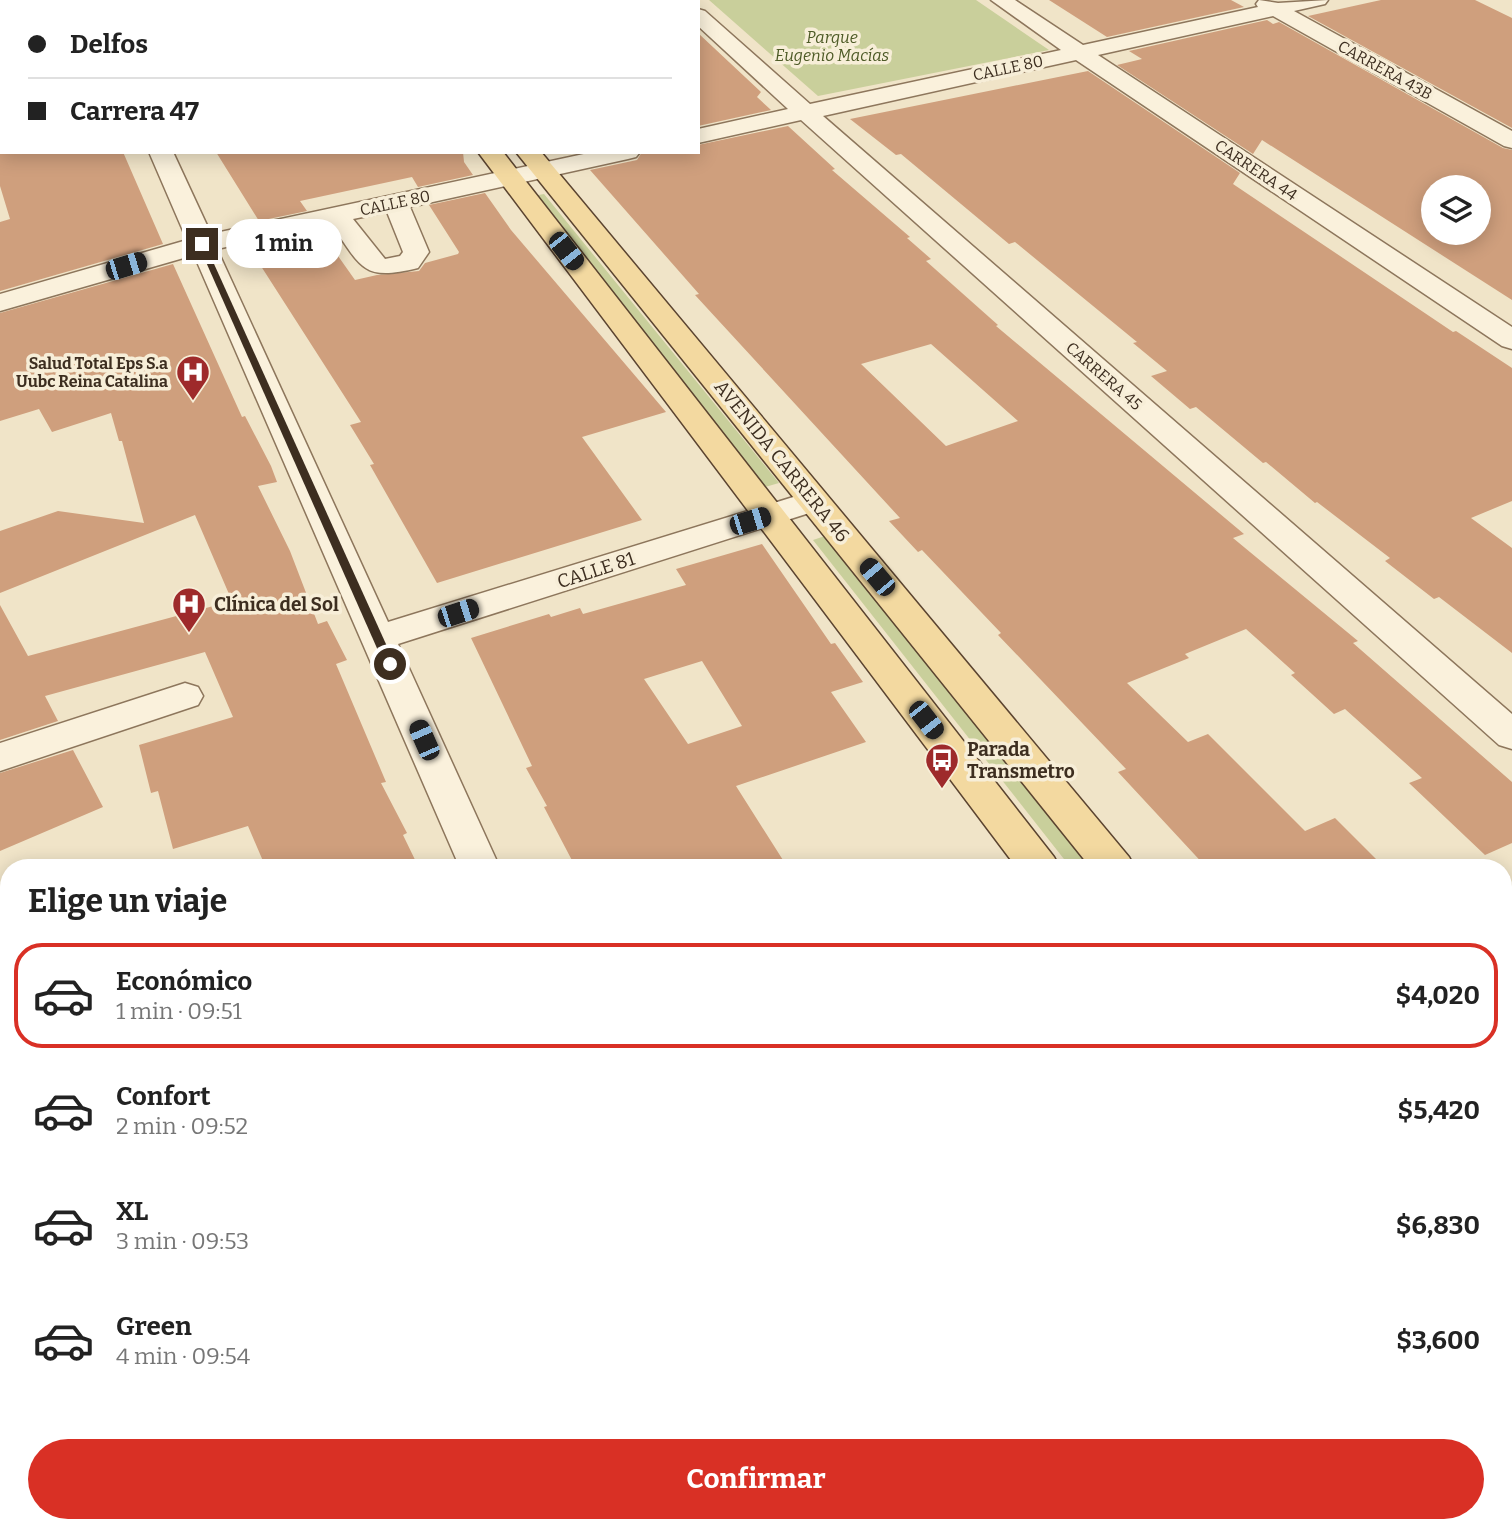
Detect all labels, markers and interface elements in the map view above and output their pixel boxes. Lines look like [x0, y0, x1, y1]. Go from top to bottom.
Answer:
park label: Parque Eugenio Macías [775, 28, 890, 65]
text: Delfos [70, 29, 148, 60]
street label: CARRERA 43B [1335, 36, 1435, 104]
street label: CALLE 80 [971, 51, 1045, 85]
text: Carrera 47 [70, 96, 199, 127]
street label: CARRERA 44 [1211, 135, 1301, 205]
map controls [1421, 175, 1491, 245]
button: layers [1421, 175, 1491, 245]
street label: CALLE 80 [358, 186, 432, 220]
callout: 1 min [227, 219, 342, 268]
route end [186, 228, 218, 260]
car [545, 228, 588, 274]
text: 1 min [255, 229, 313, 257]
car [103, 250, 150, 282]
street label: CARRERA 45 [1062, 338, 1146, 414]
hospital icon: Salud Total Eps S.a Uubc Reina Catalina [174, 353, 212, 402]
place label: Salud Total Eps S.a Uubc Reina Catalina [16, 354, 168, 391]
street label: AVENIDA CARRERA 46 [710, 375, 854, 547]
car [727, 505, 774, 537]
street label: CALLE 81 [554, 547, 638, 593]
car [856, 554, 899, 600]
hospital icon: Clínica del Sol [170, 585, 208, 634]
place label: Clínica del Sol [214, 593, 339, 616]
car [435, 597, 482, 629]
route start [374, 648, 406, 680]
car [905, 697, 948, 743]
car [406, 717, 443, 763]
place label: Parada Transmetro [967, 738, 1075, 783]
bus stop icon: Parada Transmetro [923, 741, 961, 790]
text: Elige un viaje [28, 882, 227, 920]
icon: car [32, 964, 95, 1027]
text: Económico [116, 966, 252, 997]
text: $4,020 [1396, 980, 1480, 1011]
text: 1 min · 09:51 [116, 997, 242, 1025]
icon: car [32, 1079, 95, 1142]
text: Confort [116, 1081, 211, 1112]
text: $5,420 [1398, 1095, 1480, 1126]
text: 2 min · 09:52 [116, 1112, 248, 1140]
icon: car [32, 1194, 95, 1257]
text: XL [116, 1196, 148, 1227]
text: $6,830 [1396, 1210, 1480, 1241]
text: 3 min · 09:53 [116, 1227, 249, 1255]
icon: car [32, 1309, 95, 1372]
text: Green [116, 1311, 192, 1342]
text: $3,600 [1396, 1325, 1480, 1356]
text: 4 min · 09:54 [116, 1342, 250, 1370]
button: Confirmar [28, 1439, 1484, 1519]

